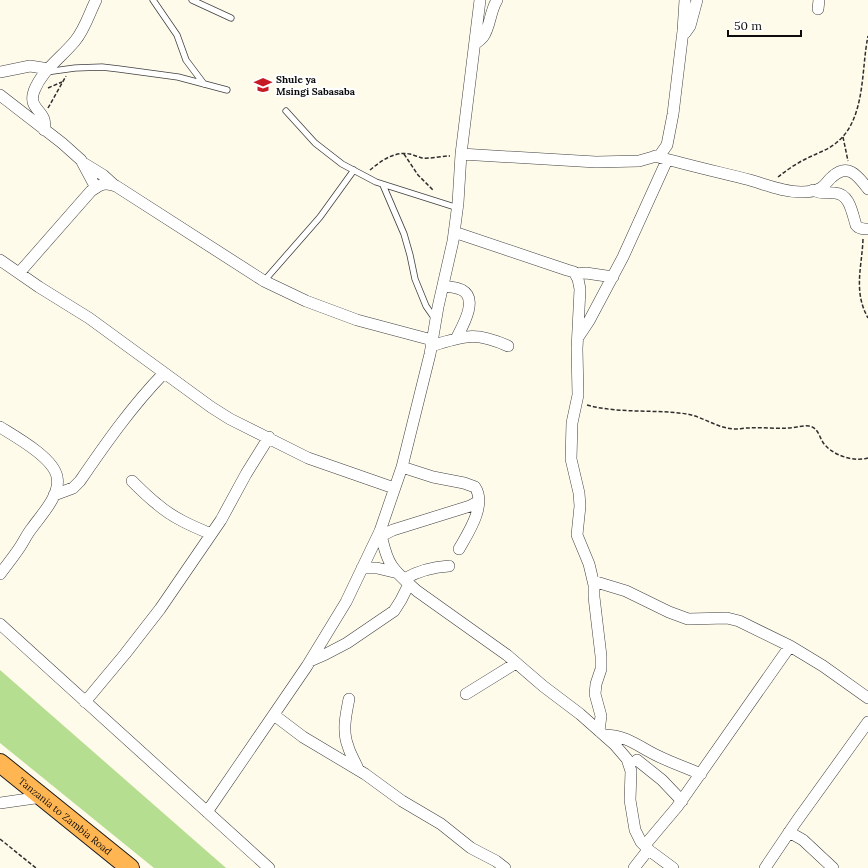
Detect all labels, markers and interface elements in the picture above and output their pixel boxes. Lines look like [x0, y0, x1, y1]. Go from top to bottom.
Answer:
scale bar [728, 12, 801, 38]
text: 50 m [734, 18, 762, 33]
place label: Shule ya Msingi Sabasaba [276, 73, 356, 98]
school or university icon: Shule ya Msingi Sabasaba [253, 75, 273, 95]
street label: Tanzania to Zambia Road [16, 774, 115, 858]

